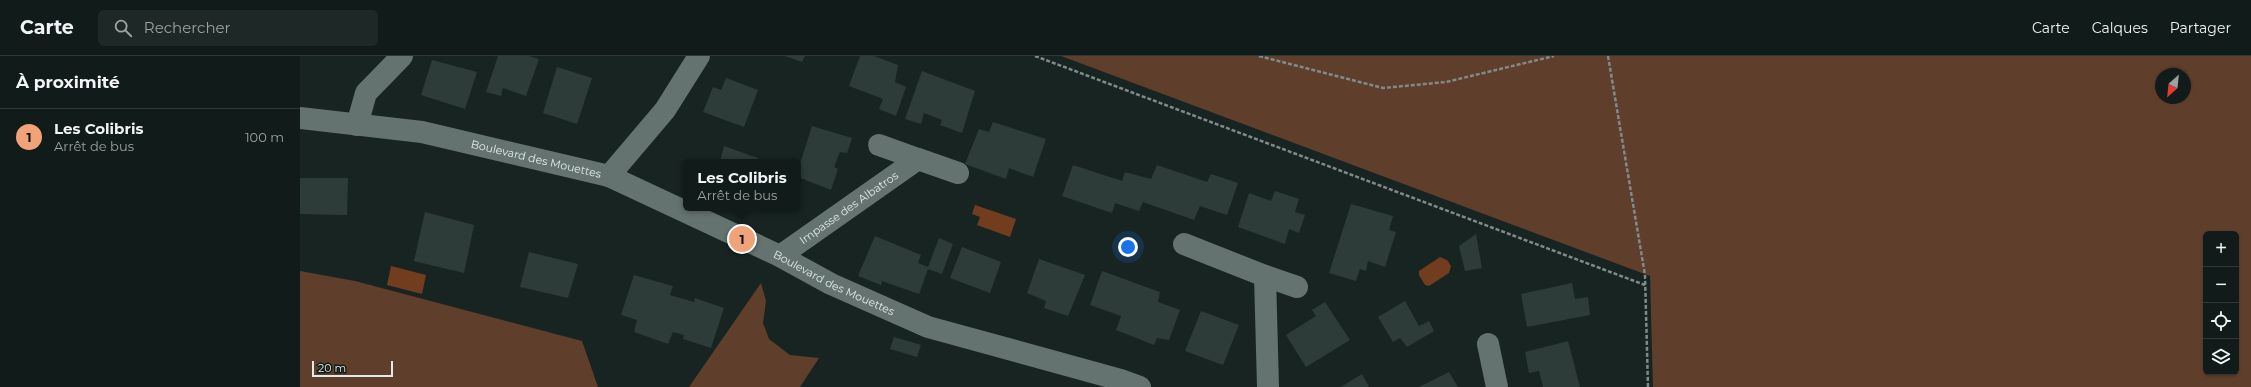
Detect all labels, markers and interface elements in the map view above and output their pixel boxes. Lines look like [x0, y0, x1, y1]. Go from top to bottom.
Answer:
search box [98, 10, 378, 46]
text: Carte [20, 16, 74, 39]
icon: search [112, 17, 134, 39]
text: Rechercher [144, 18, 231, 37]
text: Carte [2032, 19, 2070, 37]
text: Calques [2092, 19, 2148, 37]
text: Partager [2170, 19, 2231, 37]
north arrow [2155, 68, 2191, 104]
text: À proximité [16, 72, 120, 92]
text: Les Colibris [54, 119, 143, 138]
text: 1 [26, 129, 32, 145]
text: 100 m [245, 129, 284, 145]
street label: Boulevard des Mouettes [469, 137, 603, 181]
text: Arrêt de bus [54, 138, 134, 154]
popup [683, 159, 801, 211]
text: Les Colibris [697, 168, 787, 187]
street label: Impasse des Albatros [797, 168, 901, 247]
text: Arrêt de bus [697, 187, 777, 203]
pin: 1 [729, 224, 755, 254]
map controls [2203, 231, 2239, 375]
button: + [2203, 231, 2239, 267]
your location [1118, 237, 1138, 257]
street label: Boulevard des Mouettes [771, 247, 897, 319]
button: − [2203, 267, 2239, 303]
button: locate [2203, 303, 2239, 339]
button: layers [2203, 339, 2239, 375]
scale bar [312, 359, 393, 378]
text: 20 m [318, 361, 346, 375]

